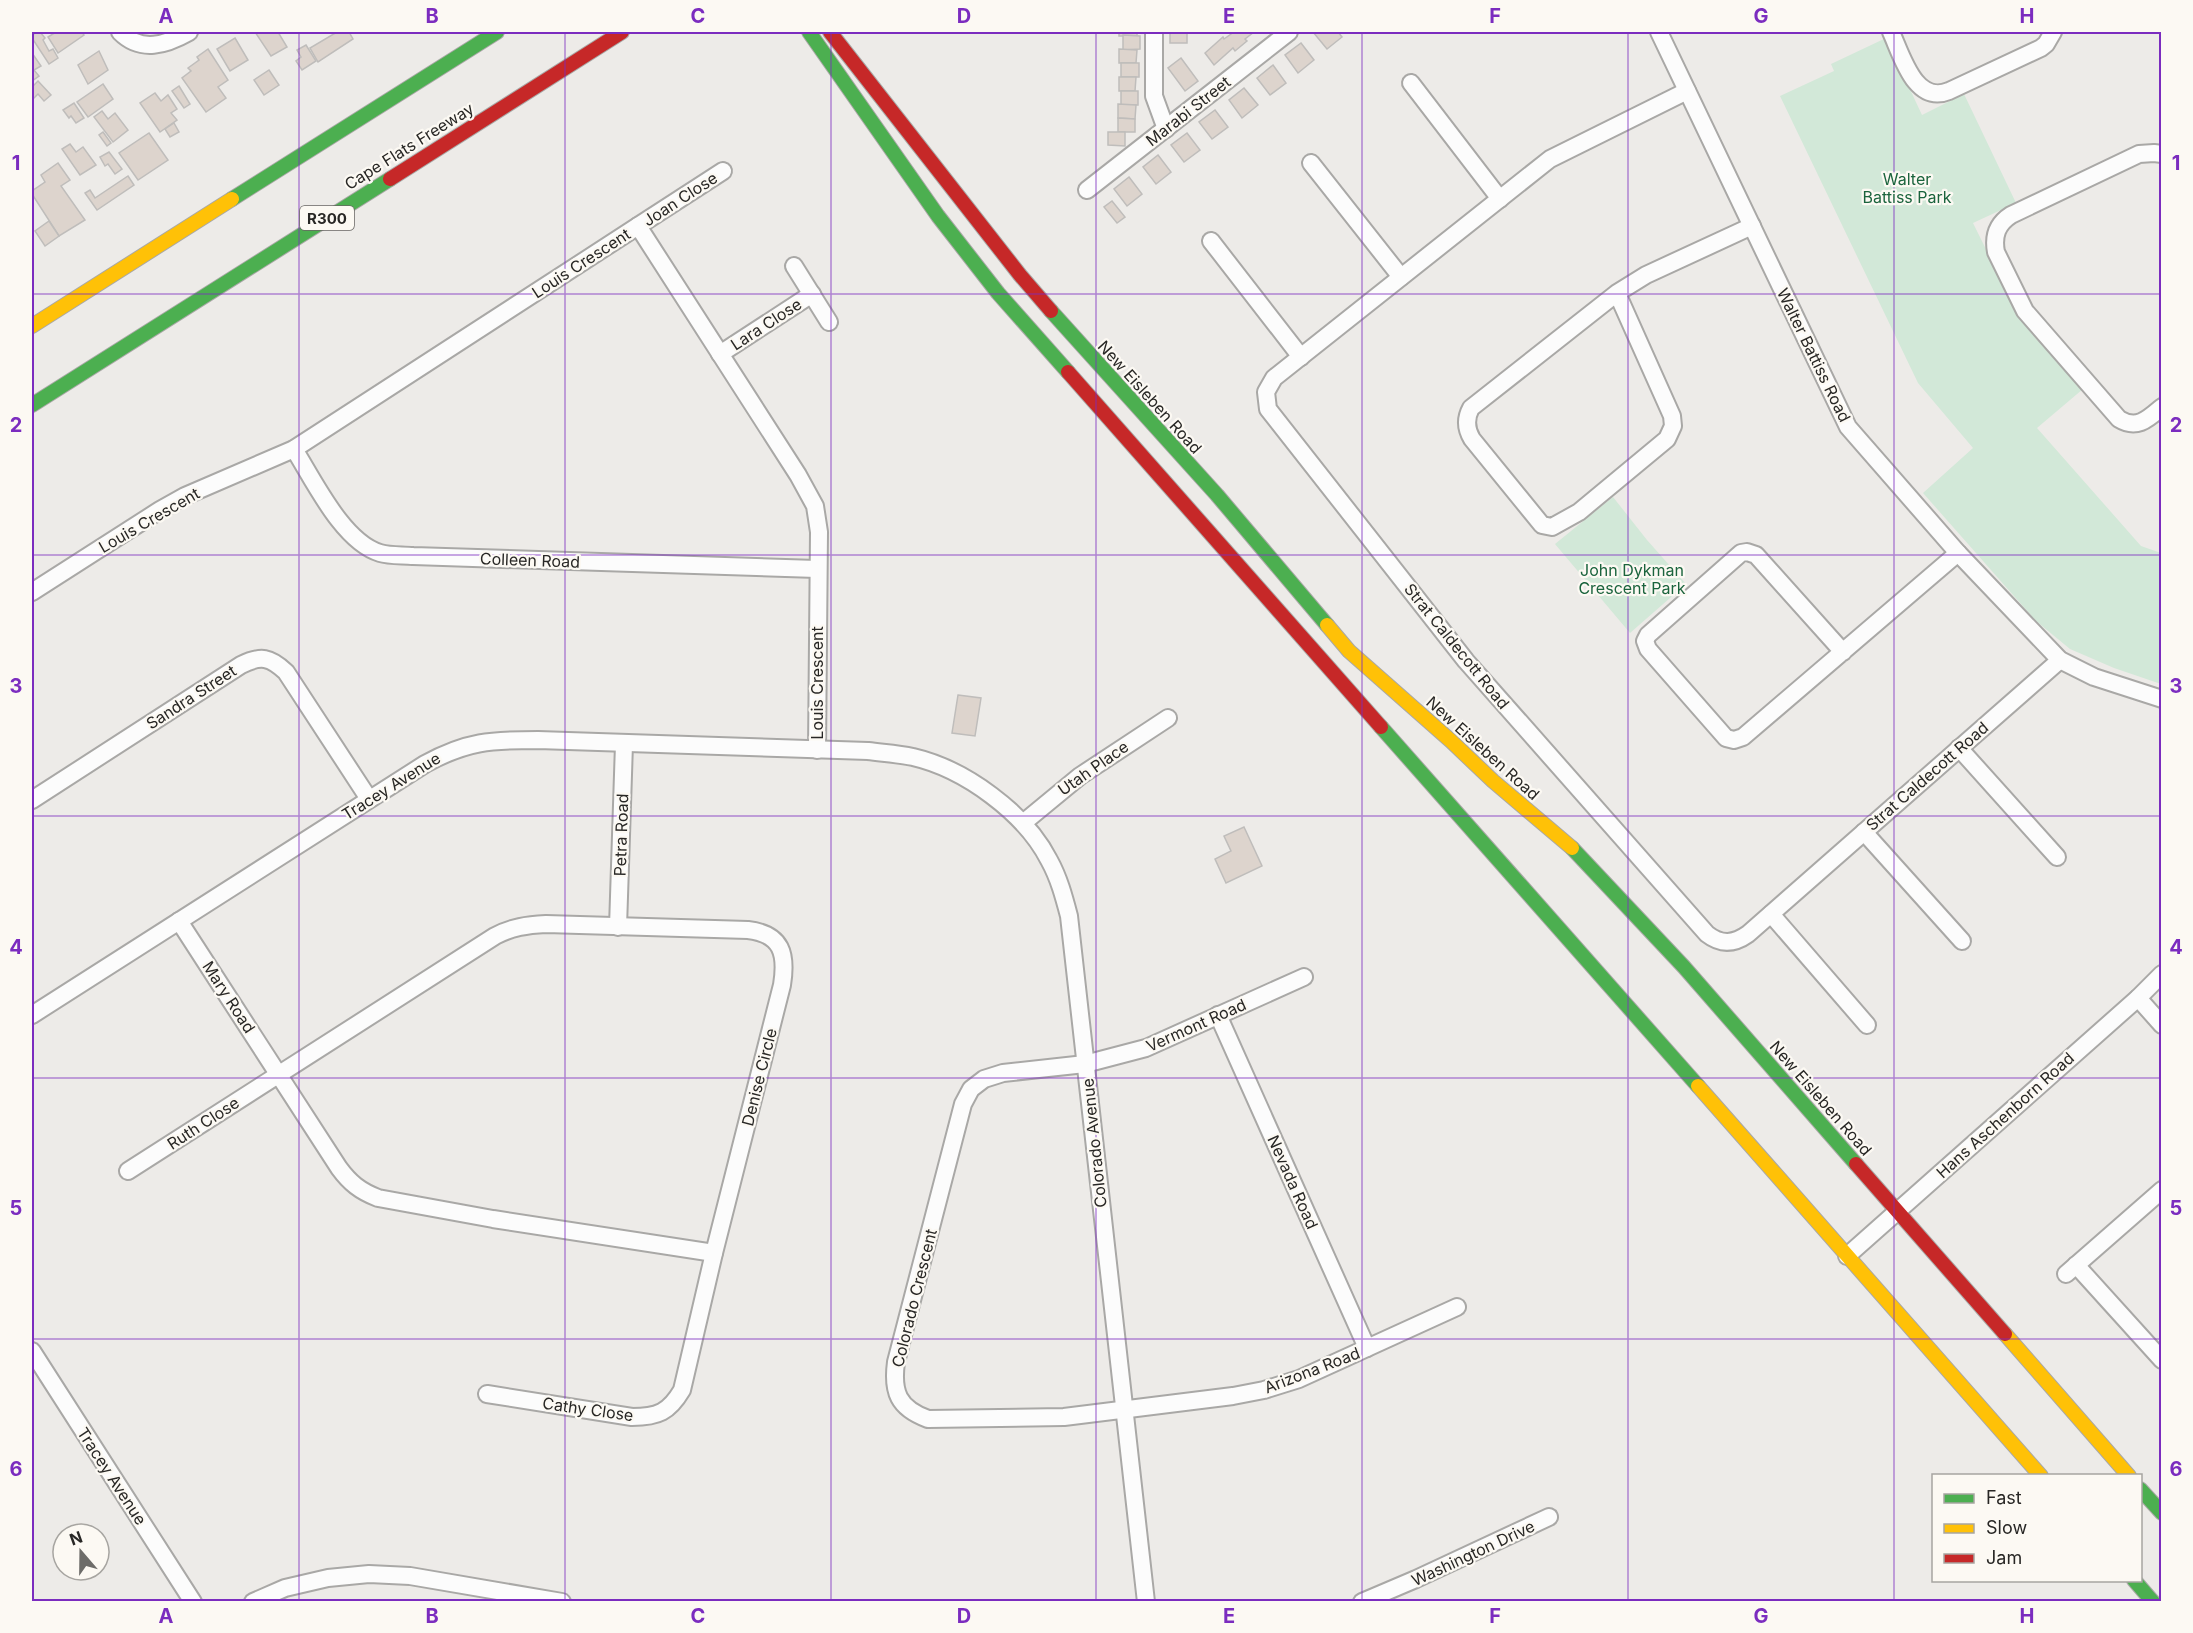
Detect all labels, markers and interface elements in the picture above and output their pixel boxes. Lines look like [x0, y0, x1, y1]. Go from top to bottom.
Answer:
text: A [159, 4, 174, 28]
text: B [425, 4, 439, 28]
text: C [691, 4, 705, 28]
text: D [957, 4, 971, 28]
text: E [1223, 4, 1235, 28]
text: F [1489, 4, 1501, 28]
text: G [1753, 4, 1769, 28]
text: H [2020, 4, 2034, 28]
street label: Marabi Street [1142, 72, 1234, 150]
street label: Cape Flats Freeway [341, 98, 477, 194]
text: 1 [12, 151, 20, 175]
text: 1 [2172, 151, 2180, 175]
street label: Joan Close [639, 168, 721, 230]
park label: Walter Battiss Park [1862, 169, 1952, 207]
road number: R300 [300, 206, 354, 230]
street label: Louis Crescent [528, 224, 634, 302]
street label: Walter Battiss Road [1773, 285, 1855, 425]
street label: Lara Close [727, 294, 805, 354]
street label: New Eisleben Road [1094, 336, 1206, 458]
text: 2 [10, 413, 22, 437]
text: 2 [2170, 413, 2182, 437]
street label: Louis Crescent [95, 483, 203, 557]
street label: Colleen Road [480, 548, 580, 572]
park label: John Dykman Crescent Park [1578, 560, 1686, 598]
street label: Strat Caldecott Road [1400, 579, 1514, 713]
street label: Louis Crescent [807, 626, 827, 740]
street label: Sandra Street [142, 661, 240, 733]
text: 3 [10, 674, 22, 698]
text: 3 [2170, 674, 2182, 698]
street label: New Eisleben Road [1422, 692, 1544, 804]
street label: Strat Caldecott Road [1862, 717, 1992, 835]
street label: Utah Place [1054, 736, 1132, 800]
street label: Tracey Avenue [338, 748, 444, 824]
street label: Petra Road [610, 793, 632, 877]
text: 4 [9, 935, 23, 959]
text: 4 [2169, 935, 2183, 959]
street label: Mary Road [198, 957, 260, 1037]
street label: Vermont Road [1143, 994, 1249, 1056]
street label: Denise Circle [737, 1026, 781, 1128]
street label: New Eisleben Road [1766, 1037, 1876, 1159]
street label: Hans Aschenborn Road [1932, 1048, 2078, 1182]
street label: Colorado Avenue [1077, 1077, 1111, 1209]
street label: Ruth Close [163, 1092, 243, 1154]
street label: Nevada Road [1263, 1132, 1323, 1232]
text: 5 [10, 1196, 22, 1220]
text: 5 [2170, 1196, 2182, 1220]
street label: Colorado Crescent [887, 1227, 941, 1369]
street label: Arizona Road [1261, 1343, 1363, 1397]
street label: Cathy Close [541, 1393, 635, 1425]
street label: Tracey Avenue [73, 1423, 151, 1529]
text: 6 [10, 1457, 23, 1481]
text: 6 [2170, 1457, 2183, 1481]
legend [1932, 1474, 2142, 1582]
text: Fast [1986, 1487, 2022, 1508]
street label: Washington Drive [1408, 1516, 1538, 1590]
text: Slow [1986, 1517, 2027, 1538]
north arrow [51, 1522, 111, 1582]
text: N [67, 1526, 85, 1549]
text: Jam [1986, 1547, 2022, 1568]
text: A [159, 1604, 174, 1628]
text: B [425, 1604, 439, 1628]
text: C [691, 1604, 705, 1628]
text: D [957, 1604, 971, 1628]
text: E [1223, 1604, 1235, 1628]
text: F [1489, 1604, 1501, 1628]
text: G [1753, 1604, 1769, 1628]
text: H [2020, 1604, 2034, 1628]

